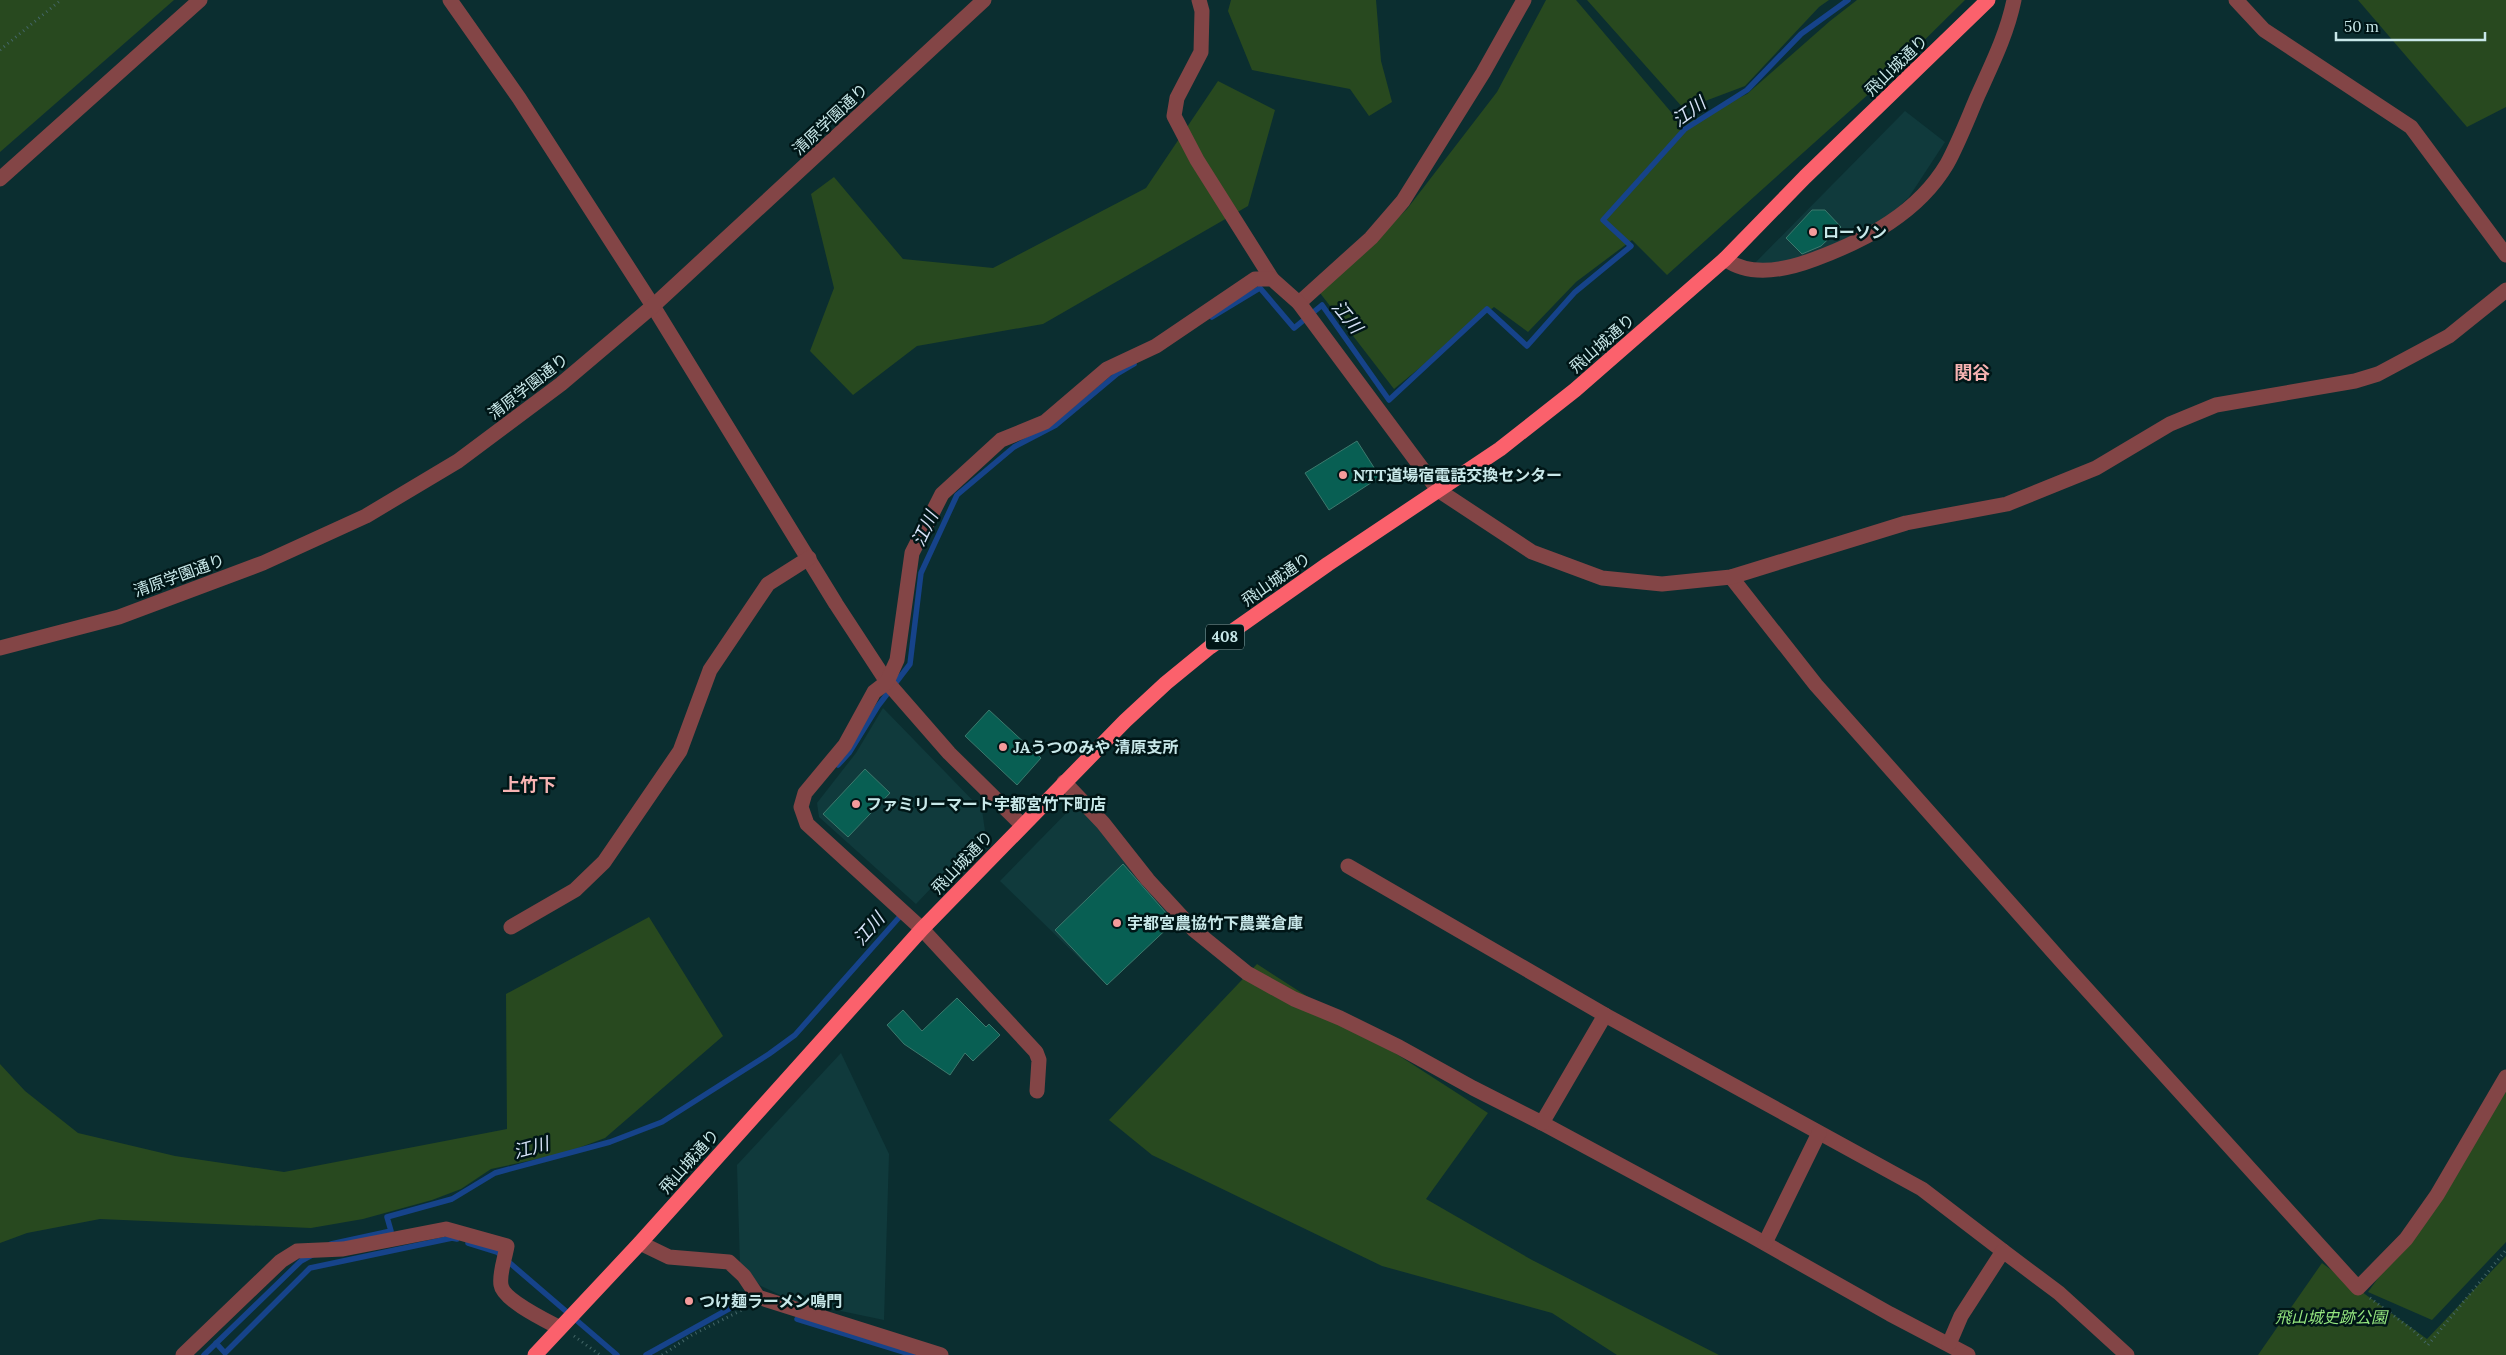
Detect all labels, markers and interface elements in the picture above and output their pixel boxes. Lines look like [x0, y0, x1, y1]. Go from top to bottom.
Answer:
scale bar [2336, 10, 2485, 42]
text: 50 m [2344, 17, 2379, 36]
street label: 飛山城通り [1860, 30, 1932, 100]
street label: 清原学園通り [788, 79, 872, 159]
water label: 江川 [1667, 91, 1712, 131]
place label: ローソン [1823, 222, 1887, 242]
marker: ローソン [1807, 226, 1819, 238]
water label: 江川 [1327, 295, 1369, 339]
street label: 飛山城通り [1565, 309, 1639, 377]
street label: 清原学園通り [484, 349, 572, 423]
district label: 関谷 [1954, 361, 1990, 384]
place label: NTT道場宿電話交換センター [1353, 465, 1562, 485]
marker: NTT道場宿電話交換センター [1337, 469, 1349, 481]
water label: 江川 [907, 506, 943, 550]
street label: 飛山城通り [1237, 548, 1315, 610]
street label: 清原学園通り [130, 549, 228, 601]
road number: 408 [1206, 624, 1244, 650]
place label: JAうつのみや 清原支所 [1013, 737, 1179, 757]
marker: JAうつのみや 清原支所 [997, 741, 1009, 753]
district label: 上竹下 [502, 773, 556, 796]
place label: ファミリーマート宇都宮竹下町店 [866, 794, 1106, 814]
marker: ファミリーマート宇都宮竹下町店 [850, 798, 862, 810]
street label: 飛山城通り [927, 826, 997, 898]
water label: 江川 [848, 906, 890, 950]
place label: 宇都宮農協竹下農業倉庫 [1127, 913, 1303, 933]
marker: 宇都宮農協竹下農業倉庫 [1111, 917, 1123, 929]
street label: 飛山城通り [655, 1125, 723, 1197]
water label: 江川 [511, 1131, 553, 1163]
place label: つけ麺ラーメン鳴門 [699, 1291, 842, 1311]
marker: つけ麺ラーメン鳴門 [683, 1295, 695, 1307]
park label: 飛山城史跡公園 [2275, 1307, 2389, 1327]

